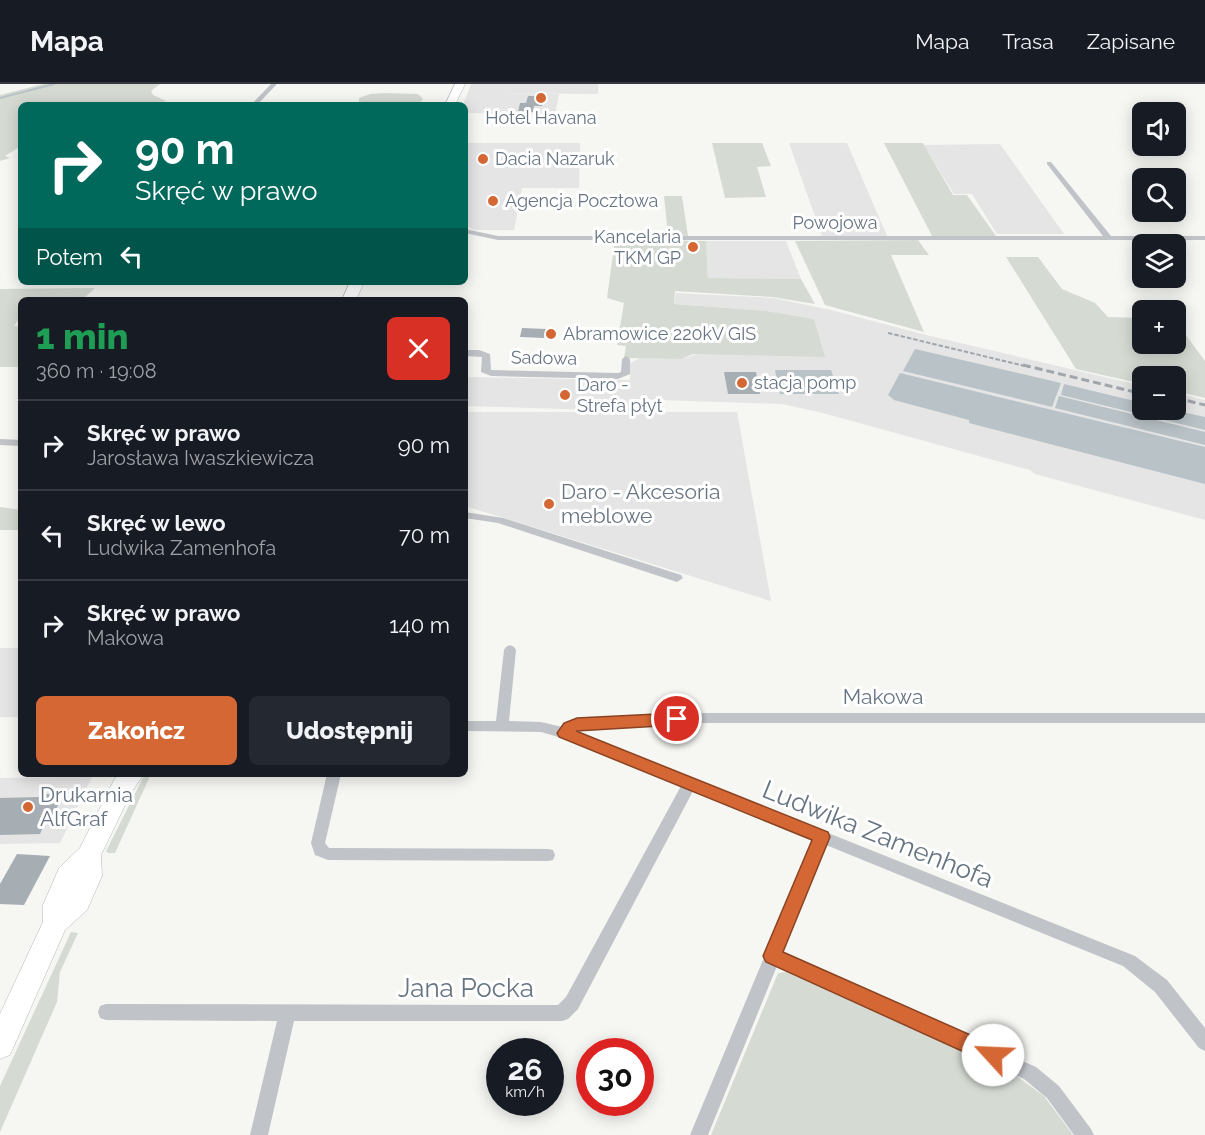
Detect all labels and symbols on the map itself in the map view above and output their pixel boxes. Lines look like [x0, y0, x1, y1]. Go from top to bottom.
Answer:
marker: Hotel Havana [534, 91, 548, 105]
place label: Hotel Havana [485, 107, 597, 128]
place label: Dacia Nazaruk [495, 148, 615, 169]
marker: Dacia Nazaruk [476, 152, 490, 166]
place label: Agencja Pocztowa [505, 190, 658, 211]
marker: Agencja Pocztowa [486, 194, 500, 208]
street label: Powojowa [792, 212, 878, 233]
place label: Kancelaria TKM GP [594, 226, 681, 268]
marker: Kancelaria TKM GP [686, 240, 700, 254]
place label: Abramowice 220kV GIS [563, 323, 756, 344]
marker: Abramowice 220kV GIS [544, 327, 558, 341]
street label: Sadowa [511, 346, 577, 369]
place label: stacja pomp [754, 372, 856, 393]
place label: Daro - Strefa płyt [577, 374, 662, 416]
marker: stacja pomp [735, 376, 749, 390]
marker: Daro - Strefa płyt [558, 388, 572, 402]
place label: Daro - Akcesoria meblowe [561, 479, 720, 528]
marker: Daro - Akcesoria meblowe [542, 497, 556, 511]
street label: Makowa [843, 684, 923, 709]
pin [651, 693, 702, 744]
street label: Ludwika Zamenhofa [758, 774, 998, 894]
place label: Drukarnia AlfGraf [40, 782, 133, 831]
marker: Drukarnia AlfGraf [21, 800, 35, 814]
street label: Jana Pocka [398, 973, 534, 1003]
position arrow [961, 1023, 1025, 1087]
speed limit sign: 30 [576, 1038, 654, 1116]

